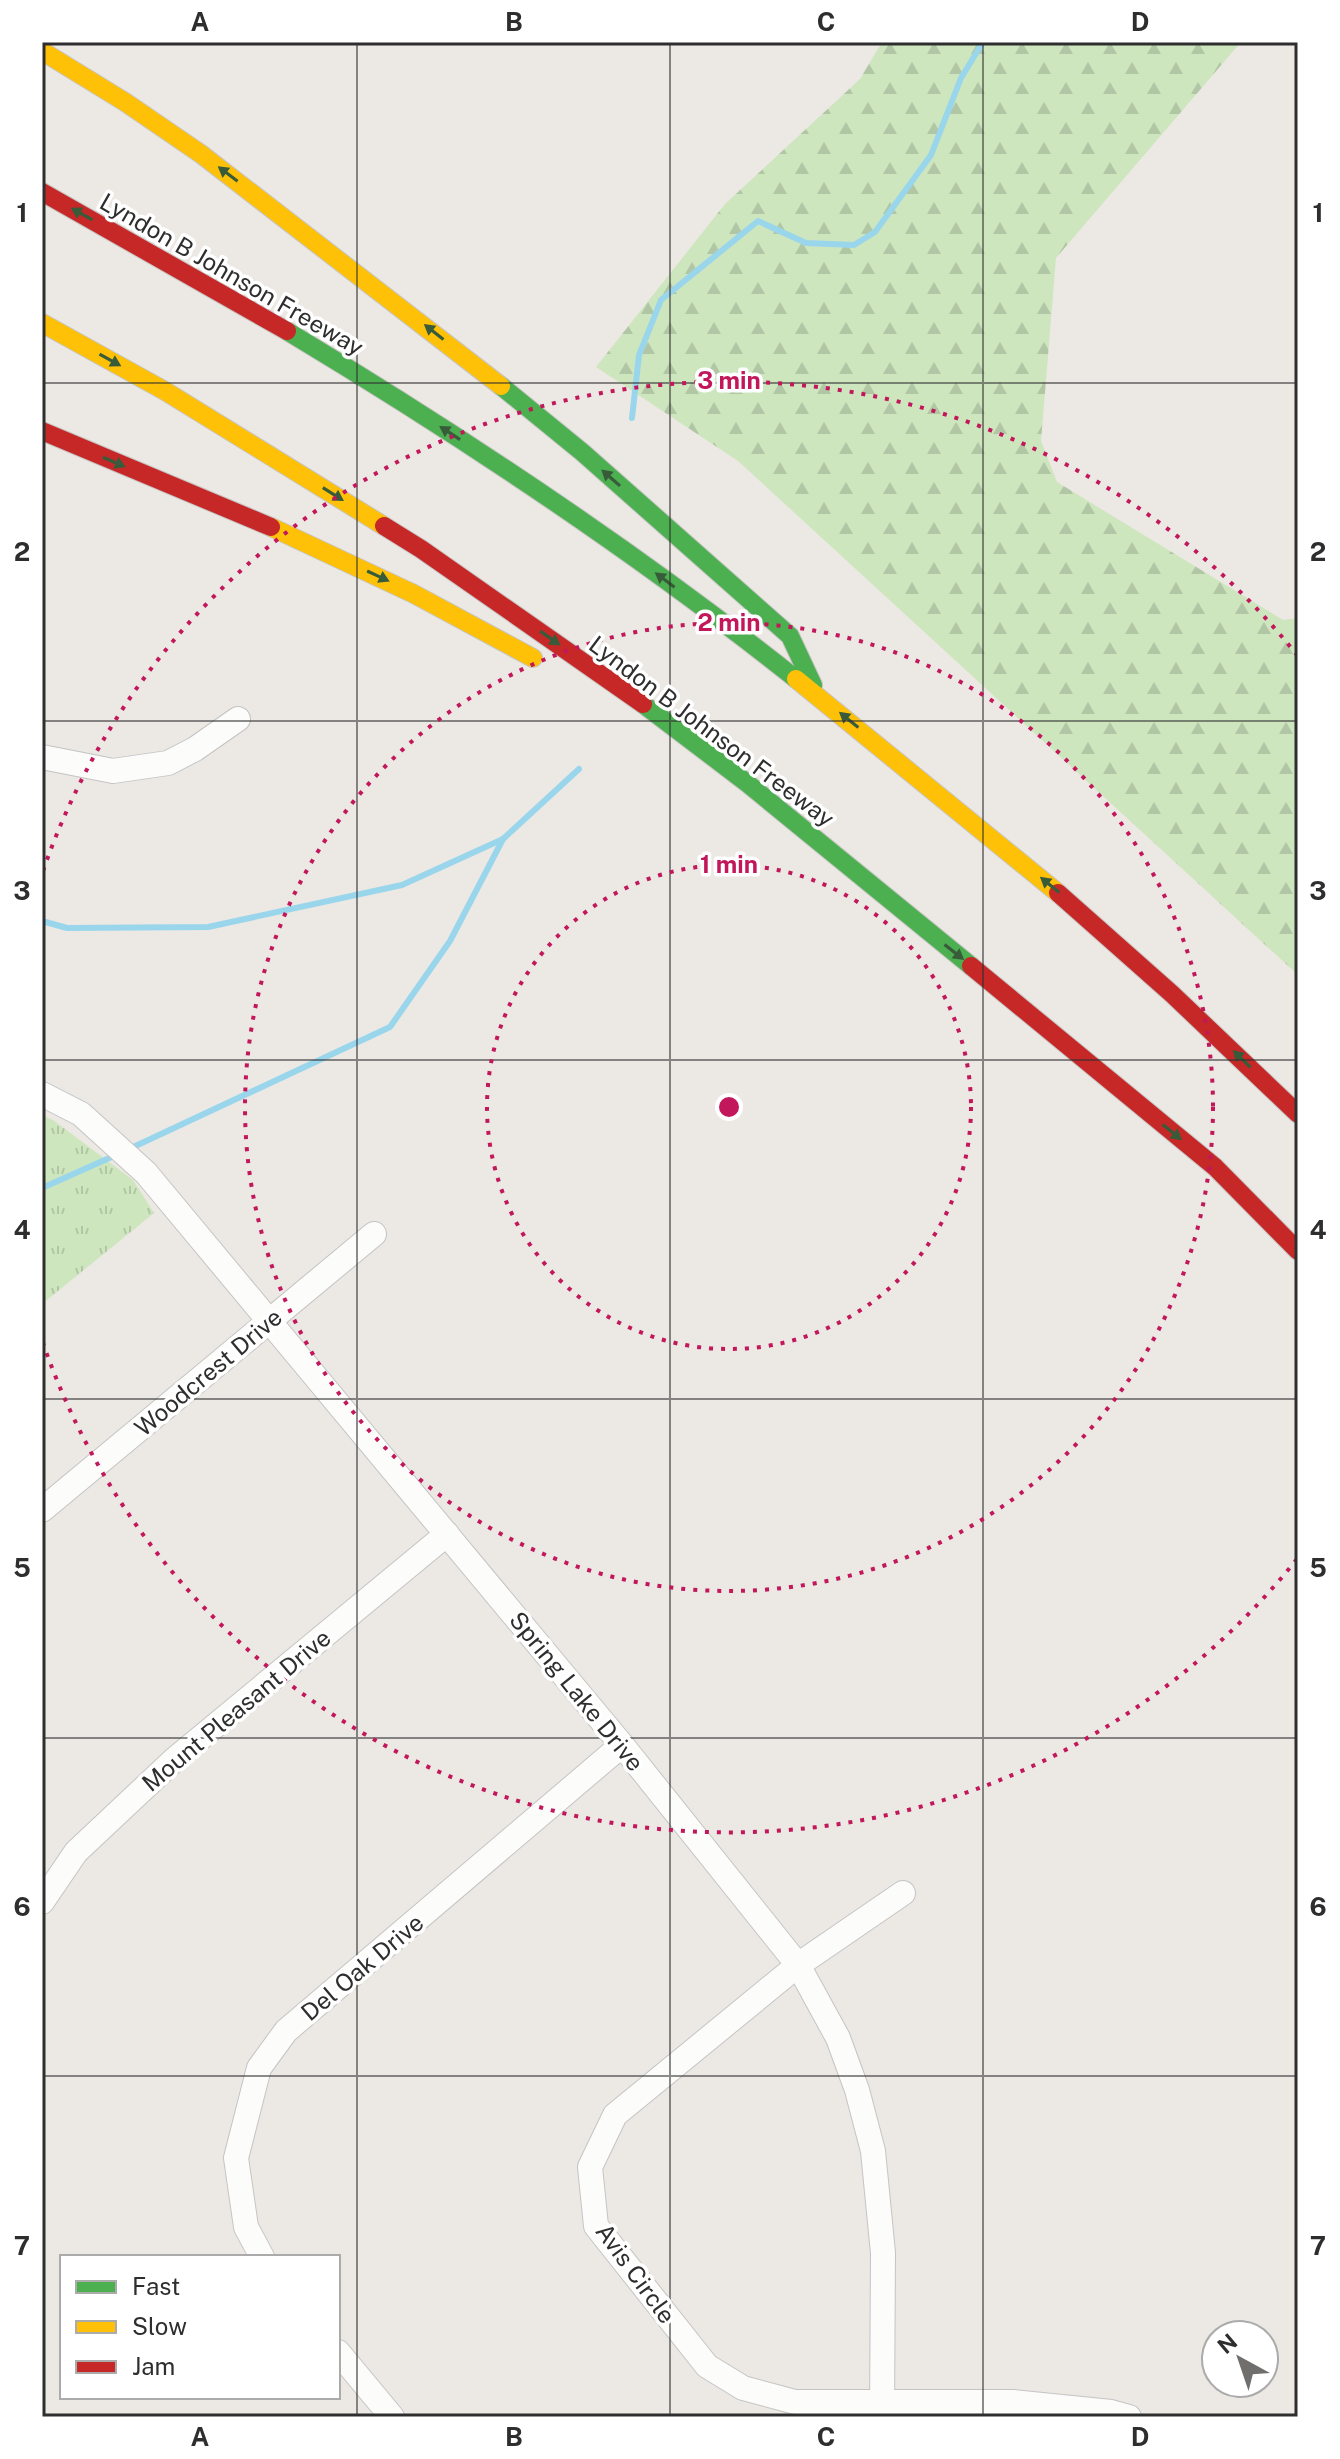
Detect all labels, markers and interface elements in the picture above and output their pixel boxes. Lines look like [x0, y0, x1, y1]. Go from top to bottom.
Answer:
text: A [191, 6, 210, 37]
text: B [505, 6, 523, 37]
text: C [817, 6, 835, 37]
text: D [1131, 6, 1149, 37]
one-way arrow [217, 166, 239, 182]
street label: Lyndon B Johnson Freeway [95, 187, 369, 361]
text: 1 [16, 197, 28, 228]
text: 1 [1312, 197, 1324, 228]
one-way arrow [70, 207, 93, 220]
one-way arrow [424, 325, 445, 341]
one-way arrow [99, 353, 121, 367]
text: 3 min [697, 366, 761, 394]
one-way arrow [439, 426, 461, 440]
one-way arrow [102, 455, 126, 468]
one-way arrow [602, 470, 622, 487]
one-way arrow [323, 486, 344, 501]
text: 2 [14, 536, 30, 567]
text: 2 [1310, 536, 1326, 567]
one-way arrow [366, 569, 390, 583]
one-way arrow [654, 572, 675, 588]
text: 2 min [698, 608, 760, 636]
one-way arrow [539, 630, 560, 645]
street label: Lyndon B Johnson Freeway [584, 630, 840, 832]
one-way arrow [839, 712, 859, 728]
text: 1 min [700, 850, 758, 878]
text: 3 [13, 875, 31, 906]
text: 3 [1309, 875, 1327, 906]
one-way arrow [1040, 877, 1060, 893]
one-way arrow [944, 943, 964, 959]
one-way arrow [1233, 1051, 1252, 1069]
centre of rings [715, 1093, 743, 1121]
one-way arrow [1162, 1123, 1182, 1140]
text: 4 [13, 1214, 31, 1245]
text: 4 [1309, 1214, 1327, 1245]
street label: Woodcrest Drive [129, 1302, 287, 1442]
text: 5 [13, 1552, 31, 1583]
text: 5 [1309, 1552, 1327, 1583]
street label: Spring Lake Drive [504, 1606, 650, 1776]
street label: Mount Pleasant Drive [136, 1623, 336, 1797]
text: 6 [13, 1891, 31, 1922]
text: 6 [1309, 1891, 1327, 1922]
street label: Del Oak Drive [295, 1908, 429, 2026]
street label: Avis Circle [590, 2218, 682, 2328]
text: 7 [14, 2230, 30, 2261]
text: 7 [1310, 2230, 1326, 2261]
legend [60, 2255, 340, 2399]
text: Fast [132, 2272, 180, 2300]
text: Slow [132, 2312, 187, 2340]
north arrow [1200, 2319, 1280, 2399]
text: N [1212, 2328, 1242, 2359]
text: Jam [132, 2352, 175, 2380]
text: A [191, 2421, 210, 2452]
text: B [505, 2421, 523, 2452]
text: C [817, 2421, 835, 2452]
text: D [1131, 2421, 1149, 2452]

